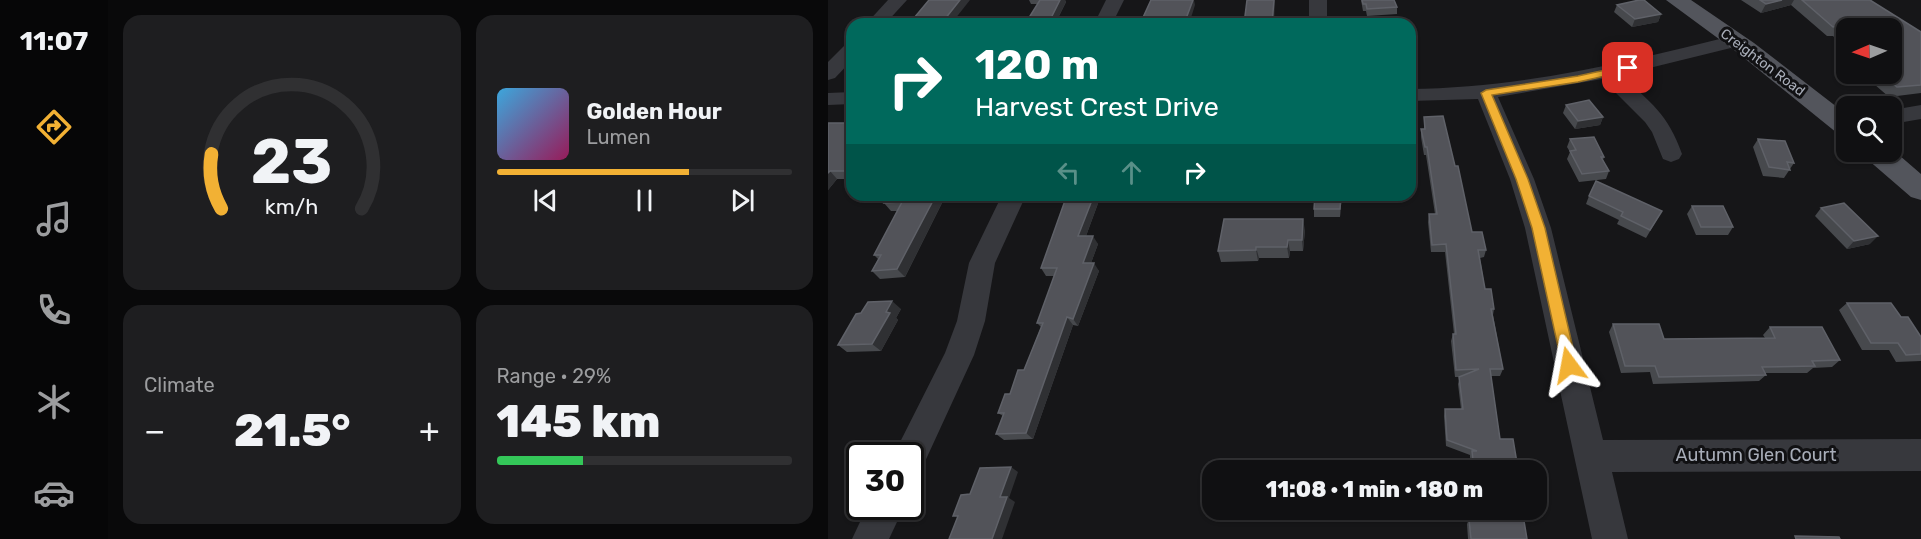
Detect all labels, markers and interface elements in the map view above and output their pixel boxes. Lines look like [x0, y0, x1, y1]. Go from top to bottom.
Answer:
north arrow [1836, 18, 1902, 84]
map controls [1836, 18, 1902, 162]
text: 11:07 [20, 25, 88, 57]
street label: Creighton Road [1717, 25, 1808, 100]
text: 120 m [975, 40, 1099, 90]
icon: right [876, 42, 954, 120]
pin [1602, 42, 1653, 93]
icon: arrive [1611, 51, 1644, 84]
text: Harvest Crest Drive [975, 91, 1219, 123]
button: search [1836, 96, 1902, 162]
text: Golden Hour [587, 98, 722, 125]
icon: directions [33, 106, 75, 148]
text: Lumen [587, 125, 651, 149]
text: 23 [251, 126, 333, 200]
icon: left [1052, 156, 1085, 189]
icon: ahead [1115, 156, 1148, 189]
icon: right [1178, 156, 1211, 189]
icon: previous [529, 184, 562, 217]
icon: pause [628, 184, 661, 217]
icon: next [726, 184, 759, 217]
text: km/h [265, 195, 319, 220]
icon: music [33, 198, 75, 240]
icon: phone [33, 289, 75, 331]
position arrow [1537, 333, 1601, 397]
text: Range · 29% [497, 364, 611, 388]
text: Climate [144, 373, 215, 397]
icon: climate [33, 381, 75, 423]
text: 145 km [497, 395, 661, 448]
text: 21.5° [234, 404, 350, 457]
text: − [144, 411, 165, 450]
text: + [419, 411, 439, 450]
speed limit sign: 30 [846, 442, 924, 520]
street label: Autumn Glen Court [1675, 444, 1837, 466]
icon: car [33, 472, 75, 514]
text: 11:08 · 1 min · 180 m [1266, 476, 1483, 503]

